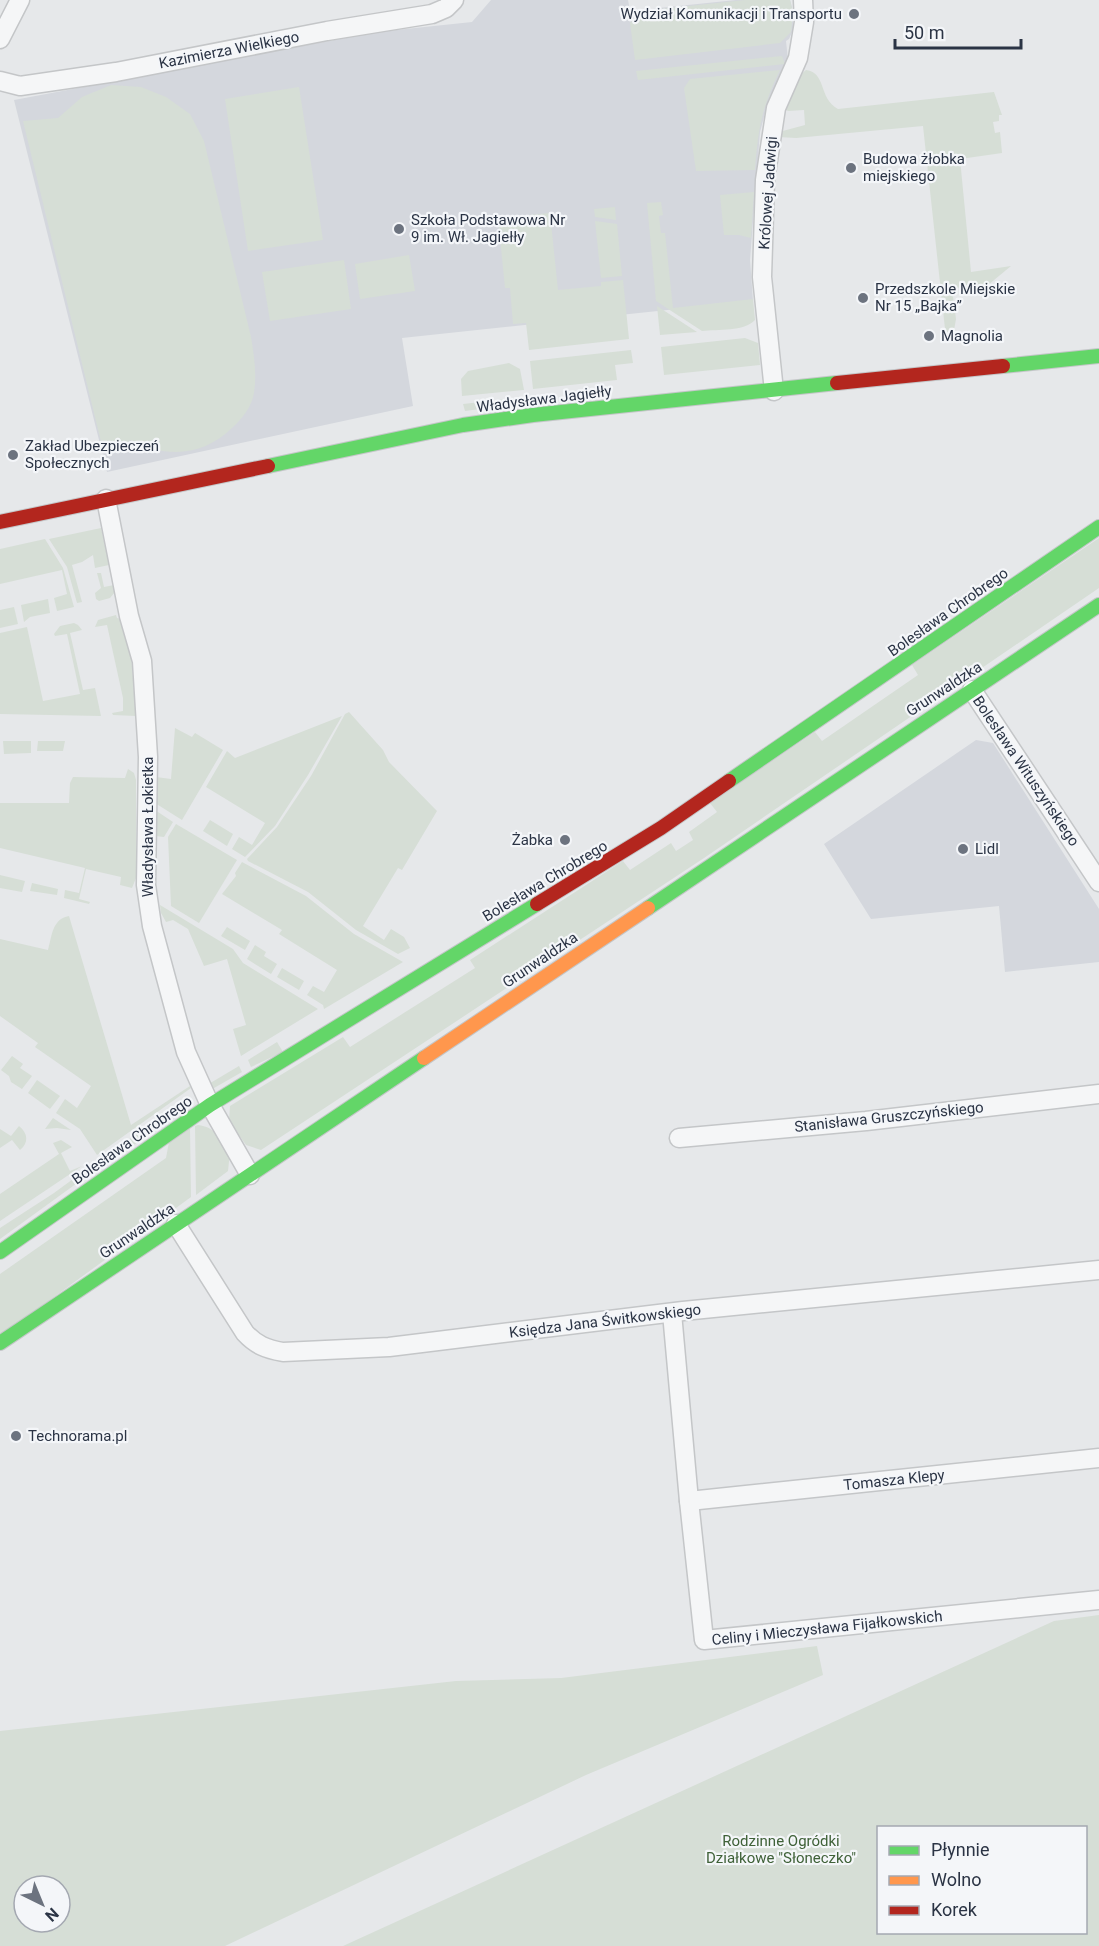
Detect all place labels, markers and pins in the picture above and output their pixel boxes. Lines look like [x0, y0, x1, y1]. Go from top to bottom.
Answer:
place label: Wydział Komunikacji i Transportu [620, 5, 842, 23]
marker: Wydział Komunikacji i Transportu [847, 7, 861, 21]
place label: Budowa żłobka miejskiego [863, 150, 965, 185]
marker: Budowa żłobka miejskiego [844, 161, 858, 175]
place label: Szkoła Podstawowa Nr 9 im. Wł. Jagiełły [411, 211, 565, 246]
marker: Szkoła Podstawowa Nr 9 im. Wł. Jagiełły [392, 222, 406, 236]
place label: Przedszkole Miejskie Nr 15 „Bajka” [875, 280, 1015, 315]
marker: Przedszkole Miejskie Nr 15 „Bajka” [856, 291, 870, 305]
place label: Magnolia [941, 327, 1003, 345]
marker: Magnolia [922, 329, 936, 343]
place label: Zakład Ubezpieczeń Społecznych [25, 437, 159, 472]
marker: Zakład Ubezpieczeń Społecznych [6, 448, 20, 462]
place label: Żabka [512, 831, 553, 849]
marker: Żabka [558, 833, 572, 847]
place label: Lidl [975, 840, 999, 858]
marker: Lidl [956, 842, 970, 856]
place label: Technorama.pl [28, 1427, 127, 1445]
marker: Technorama.pl [9, 1429, 23, 1443]

